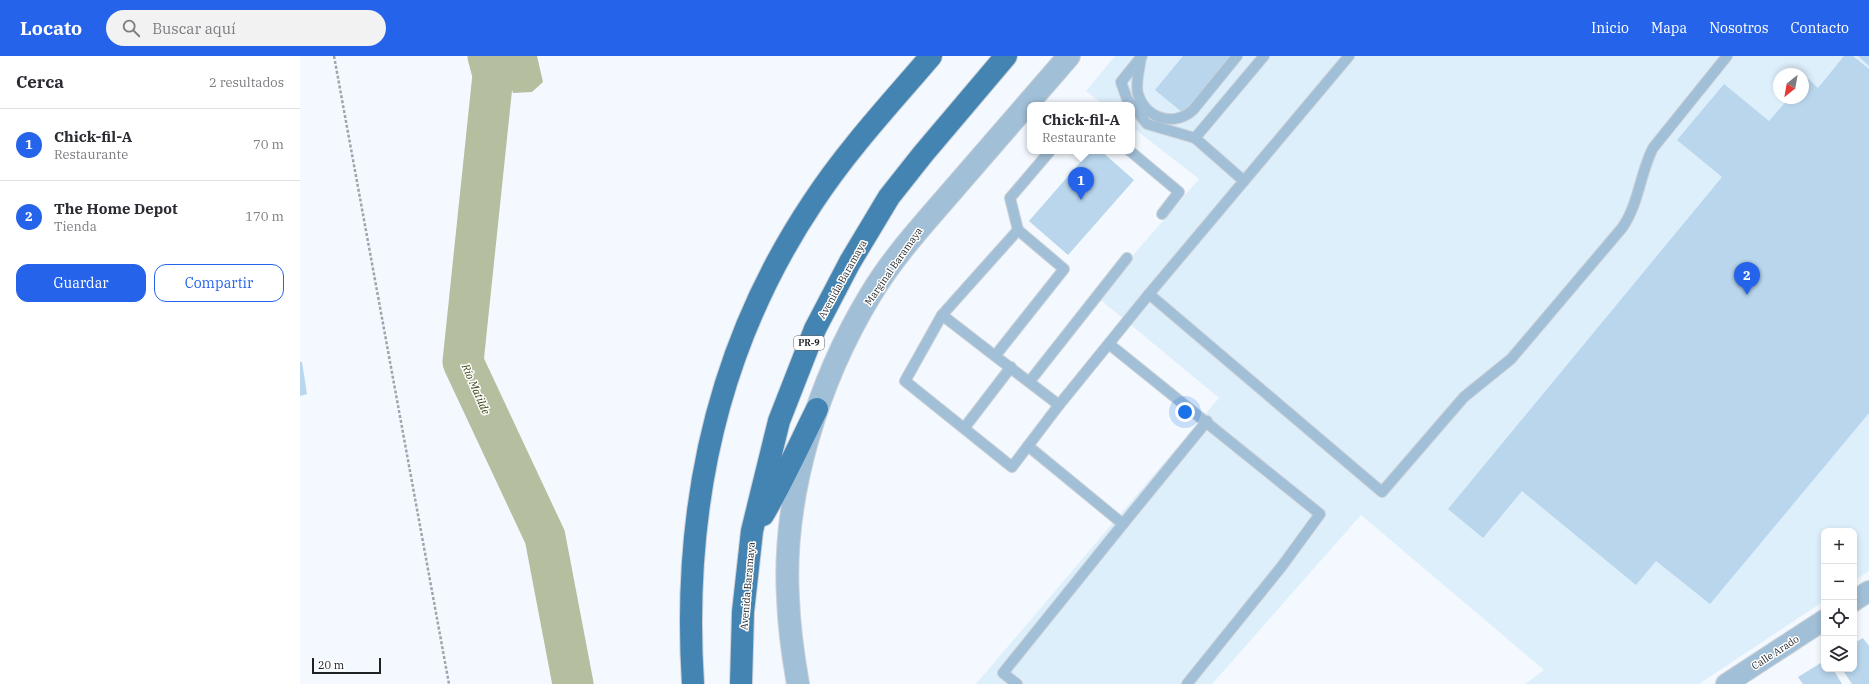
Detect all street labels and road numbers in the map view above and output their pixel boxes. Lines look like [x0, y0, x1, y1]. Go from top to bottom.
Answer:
street label: Marginal Baramaya [862, 224, 925, 308]
street label: Avenida Baramaya [815, 237, 870, 321]
road number: PR-9 [794, 336, 824, 350]
street label: Avenida Baramaya [737, 541, 758, 631]
street label: Calle Arado [1749, 632, 1802, 673]

